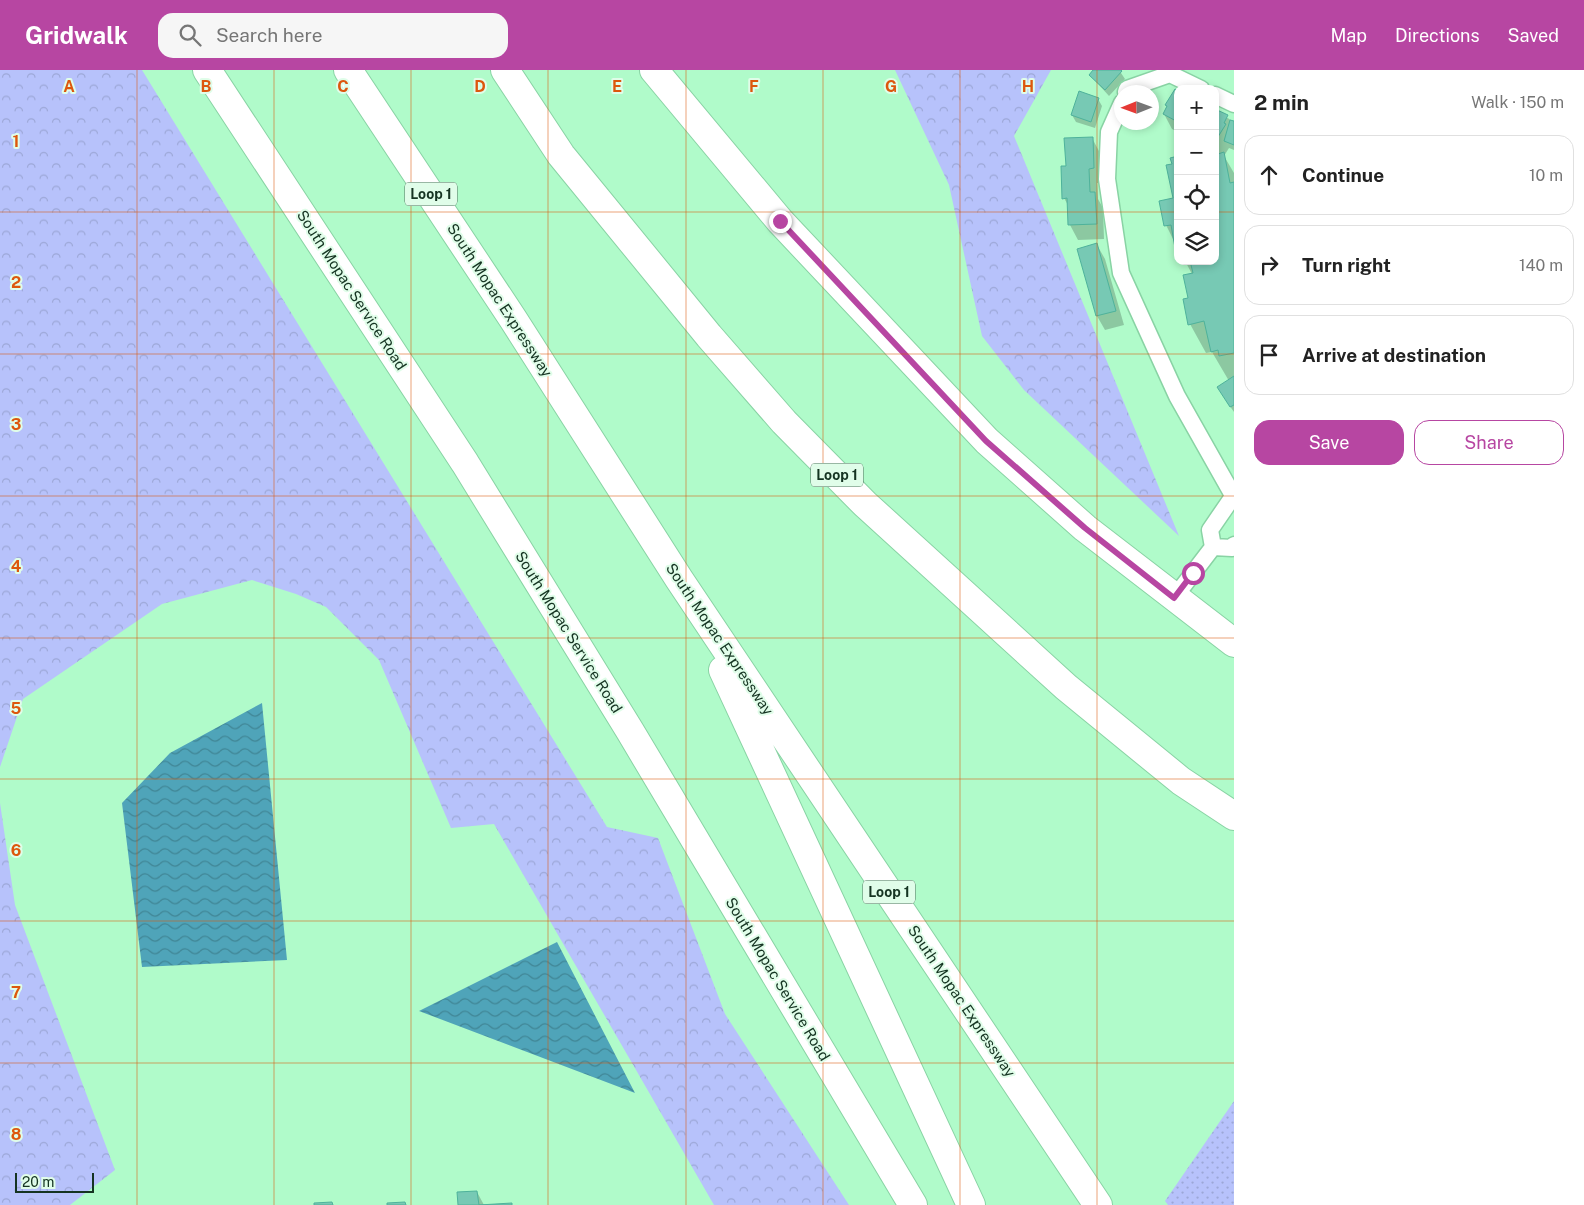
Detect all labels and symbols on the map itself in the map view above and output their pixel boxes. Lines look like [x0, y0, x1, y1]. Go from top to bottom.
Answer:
text: A [63, 77, 75, 96]
text: B [201, 77, 212, 96]
text: C [337, 77, 349, 96]
text: D [474, 77, 486, 96]
text: E [612, 77, 622, 96]
text: F [749, 77, 759, 96]
text: G [885, 77, 897, 96]
text: H [1022, 77, 1034, 96]
north arrow [1114, 85, 1159, 130]
text: 1 [13, 132, 19, 151]
road number: Loop 1 [405, 182, 457, 206]
street label: South Mopac Service Road [294, 207, 410, 373]
route end [769, 210, 792, 233]
street label: South Mopac Expressway [444, 220, 556, 380]
text: 2 [11, 273, 21, 292]
text: 3 [11, 415, 21, 434]
road number: Loop 1 [811, 464, 863, 486]
street label: South Mopac Service Road [512, 548, 626, 716]
text: 4 [11, 557, 22, 576]
street label: South Mopac Expressway [663, 560, 777, 718]
route start [1182, 562, 1205, 585]
text: 5 [11, 699, 22, 718]
text: 6 [11, 841, 21, 860]
road number: Loop 1 [863, 880, 915, 904]
street label: South Mopac Service Road [722, 894, 834, 1064]
street label: South Mopac Expressway [905, 922, 1019, 1080]
text: 7 [11, 983, 21, 1002]
text: 8 [11, 1125, 22, 1144]
scale bar [15, 1170, 94, 1193]

